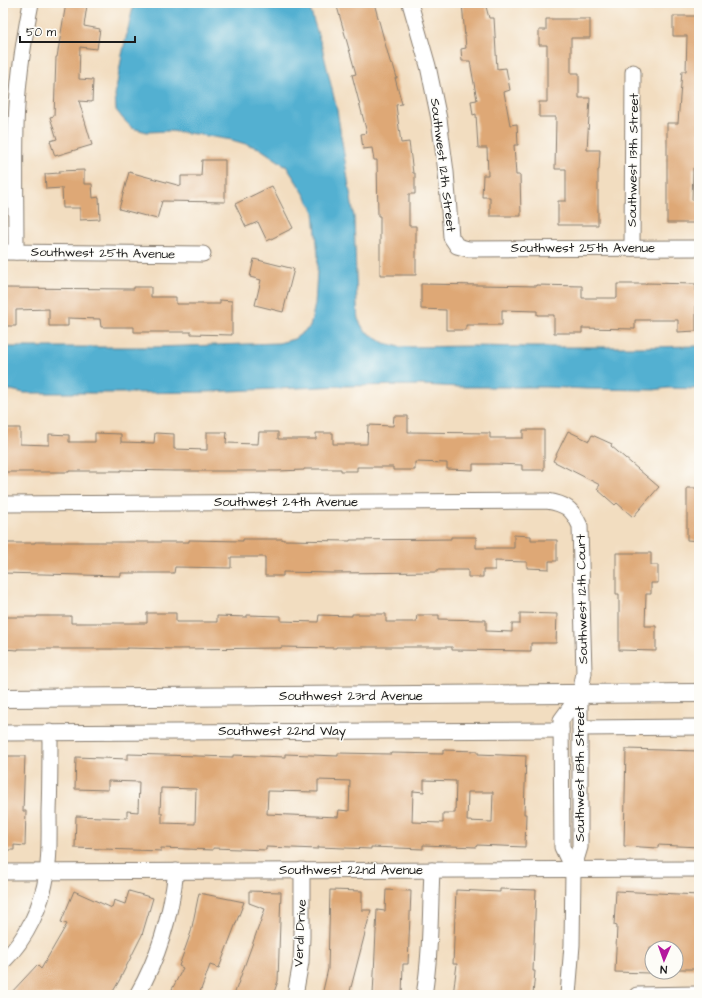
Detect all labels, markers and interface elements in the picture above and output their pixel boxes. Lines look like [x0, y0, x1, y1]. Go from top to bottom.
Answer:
scale bar [20, 18, 135, 44]
text: 50 m [26, 24, 57, 41]
street label: Southwest 13th Street [623, 92, 643, 227]
street label: Southwest 12th Street [426, 97, 460, 234]
street label: Southwest 25th Avenue [511, 239, 655, 257]
street label: Southwest 25th Avenue [31, 243, 175, 263]
street label: Southwest 24th Avenue [214, 493, 358, 511]
street label: Southwest 12th Court [572, 533, 592, 664]
street label: Southwest 23rd Avenue [279, 687, 423, 705]
street label: Southwest 18th Street [571, 705, 589, 842]
street label: Southwest 22nd Way [218, 722, 346, 741]
street label: Southwest 22nd Avenue [279, 861, 423, 879]
street label: Verdi Drive [289, 899, 311, 967]
north arrow [644, 940, 684, 980]
text: N [660, 962, 667, 977]

